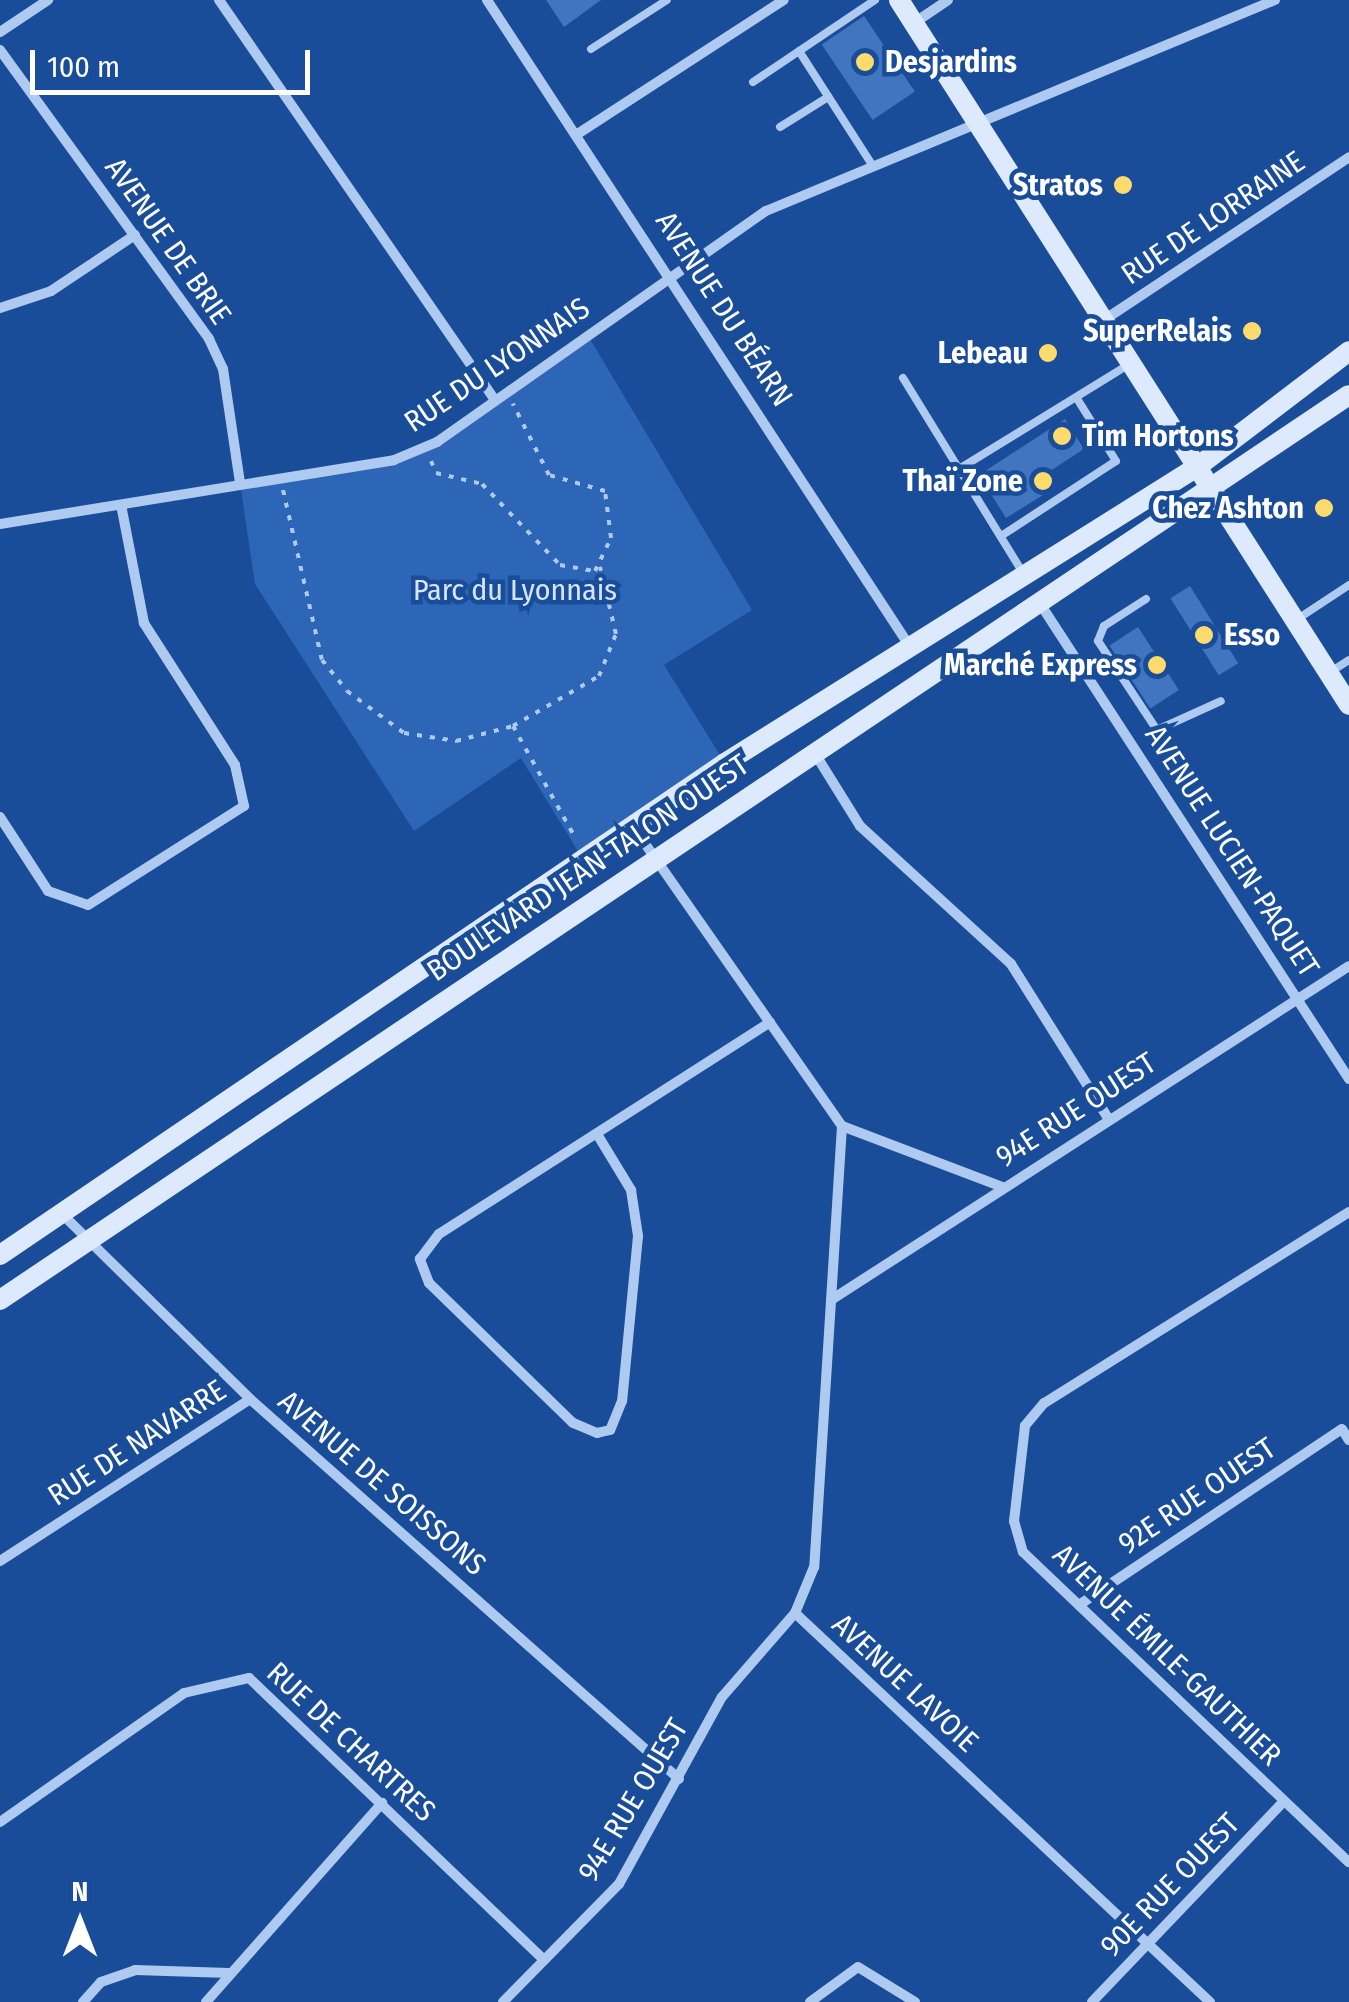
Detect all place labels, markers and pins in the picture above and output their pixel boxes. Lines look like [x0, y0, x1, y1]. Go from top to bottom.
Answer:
place label: Desjardins [885, 44, 1017, 80]
marker: Desjardins [854, 51, 876, 73]
place label: Stratos [1013, 167, 1103, 203]
marker: Stratos [1112, 174, 1134, 196]
place label: SuperRelais [1083, 313, 1232, 349]
marker: SuperRelais [1241, 320, 1263, 342]
place label: Lebeau [938, 335, 1028, 371]
marker: Lebeau [1037, 342, 1059, 364]
place label: Tim Hortons [1082, 418, 1234, 454]
marker: Tim Hortons [1051, 425, 1073, 447]
place label: Thaï Zone [903, 463, 1023, 499]
marker: Thaï Zone [1032, 470, 1054, 492]
place label: Chez Ashton [1152, 490, 1304, 526]
marker: Chez Ashton [1313, 497, 1335, 519]
place label: Esso [1224, 617, 1280, 653]
marker: Esso [1193, 624, 1215, 646]
place label: Marché Express [944, 647, 1137, 683]
marker: Marché Express [1146, 654, 1168, 676]

